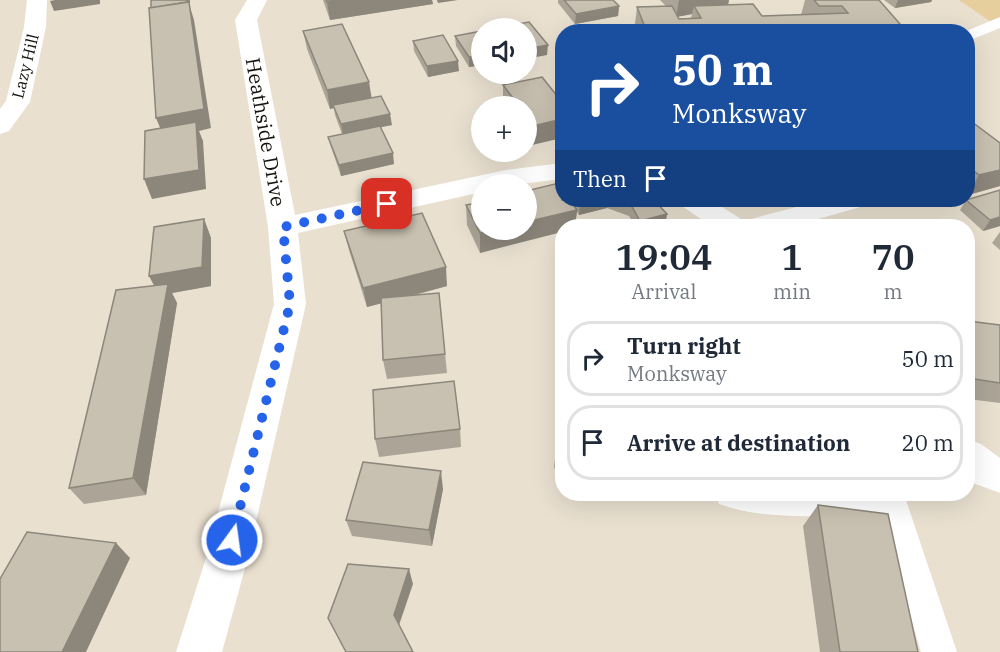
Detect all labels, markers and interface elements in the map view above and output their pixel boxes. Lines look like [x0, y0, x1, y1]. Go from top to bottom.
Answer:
map controls [471, 18, 537, 240]
button: sound [471, 18, 537, 84]
street label: Lazy Hill [7, 31, 43, 100]
text: 50 m [672, 42, 773, 97]
icon: right [573, 48, 651, 126]
street label: Heathside Drive [240, 55, 292, 209]
text: Monksway [672, 95, 807, 130]
button: + [471, 96, 537, 162]
icon: arrive [639, 162, 672, 195]
text: Then [573, 164, 627, 193]
button: − [471, 174, 537, 240]
pin [361, 178, 412, 229]
icon: arrive [370, 187, 403, 220]
text: 19:04 [615, 233, 713, 280]
text: 1 [781, 233, 803, 280]
text: 70 [871, 233, 915, 280]
text: Arrival [631, 278, 696, 305]
text: min [773, 278, 811, 305]
text: m [883, 278, 903, 305]
text: Turn right [627, 331, 741, 360]
icon: right [576, 342, 609, 375]
text: 50 m [902, 344, 954, 373]
text: Monksway [627, 360, 727, 387]
icon: arrive [576, 426, 609, 459]
text: Arrive at destination [627, 428, 850, 457]
text: 20 m [902, 428, 954, 457]
position arrow [200, 508, 264, 572]

